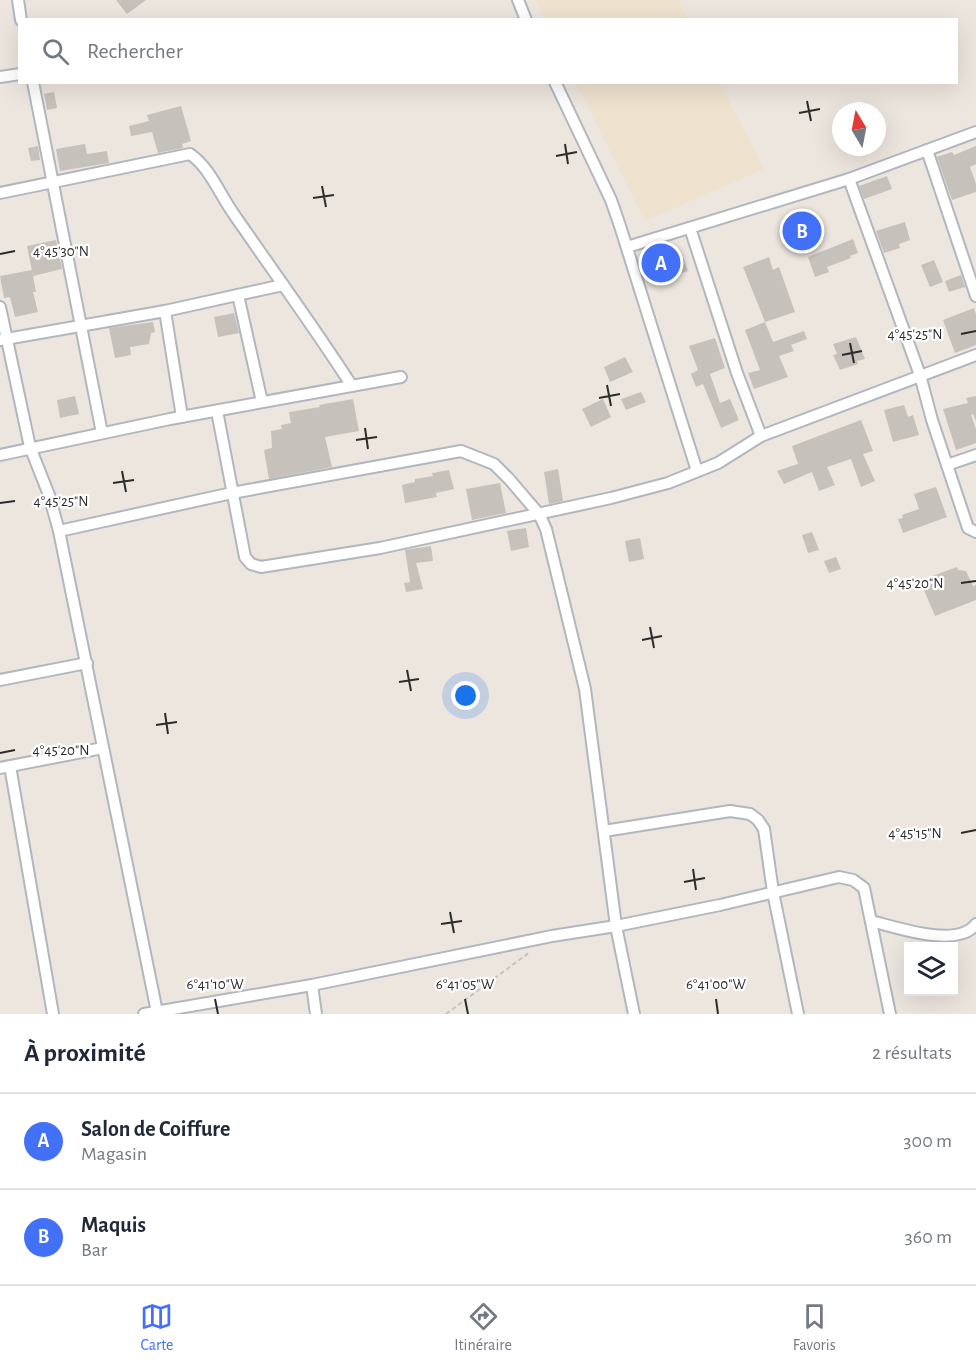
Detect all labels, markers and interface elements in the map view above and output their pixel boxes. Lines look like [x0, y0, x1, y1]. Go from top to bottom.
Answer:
search box [18, 18, 958, 84]
icon: search [39, 35, 72, 68]
text: Rechercher [87, 40, 183, 62]
north arrow [832, 102, 886, 156]
pin: B [782, 208, 822, 254]
pin: A [642, 240, 680, 286]
text: 4°45'30"N [33, 244, 89, 259]
text: 4°45'25"N [887, 327, 943, 342]
text: 4°45'25"N [33, 494, 89, 509]
text: 4°45'20"N [887, 576, 943, 591]
your location [451, 681, 480, 710]
text: 4°45'20"N [33, 743, 89, 758]
text: 4°45'15"N [888, 826, 942, 841]
map controls [904, 942, 958, 996]
button: layers [904, 942, 958, 996]
text: 6°41'10"W [186, 977, 244, 992]
text: 6°41'05"W [436, 977, 495, 992]
text: 6°41'00"W [686, 977, 747, 992]
text: À proximité [24, 1040, 146, 1066]
text: 2 résultats [872, 1043, 952, 1063]
text: Salon de Coiffure [81, 1118, 230, 1140]
text: A [38, 1131, 50, 1151]
text: 300 m [903, 1131, 952, 1151]
text: Magasin [81, 1144, 147, 1164]
text: Maquis [81, 1214, 146, 1236]
text: B [38, 1227, 49, 1247]
text: 360 m [905, 1227, 952, 1247]
text: Bar [81, 1240, 107, 1260]
tab: Carte [140, 1300, 173, 1355]
tab: Itinéraire [454, 1300, 512, 1355]
tab: Favoris [793, 1300, 836, 1355]

